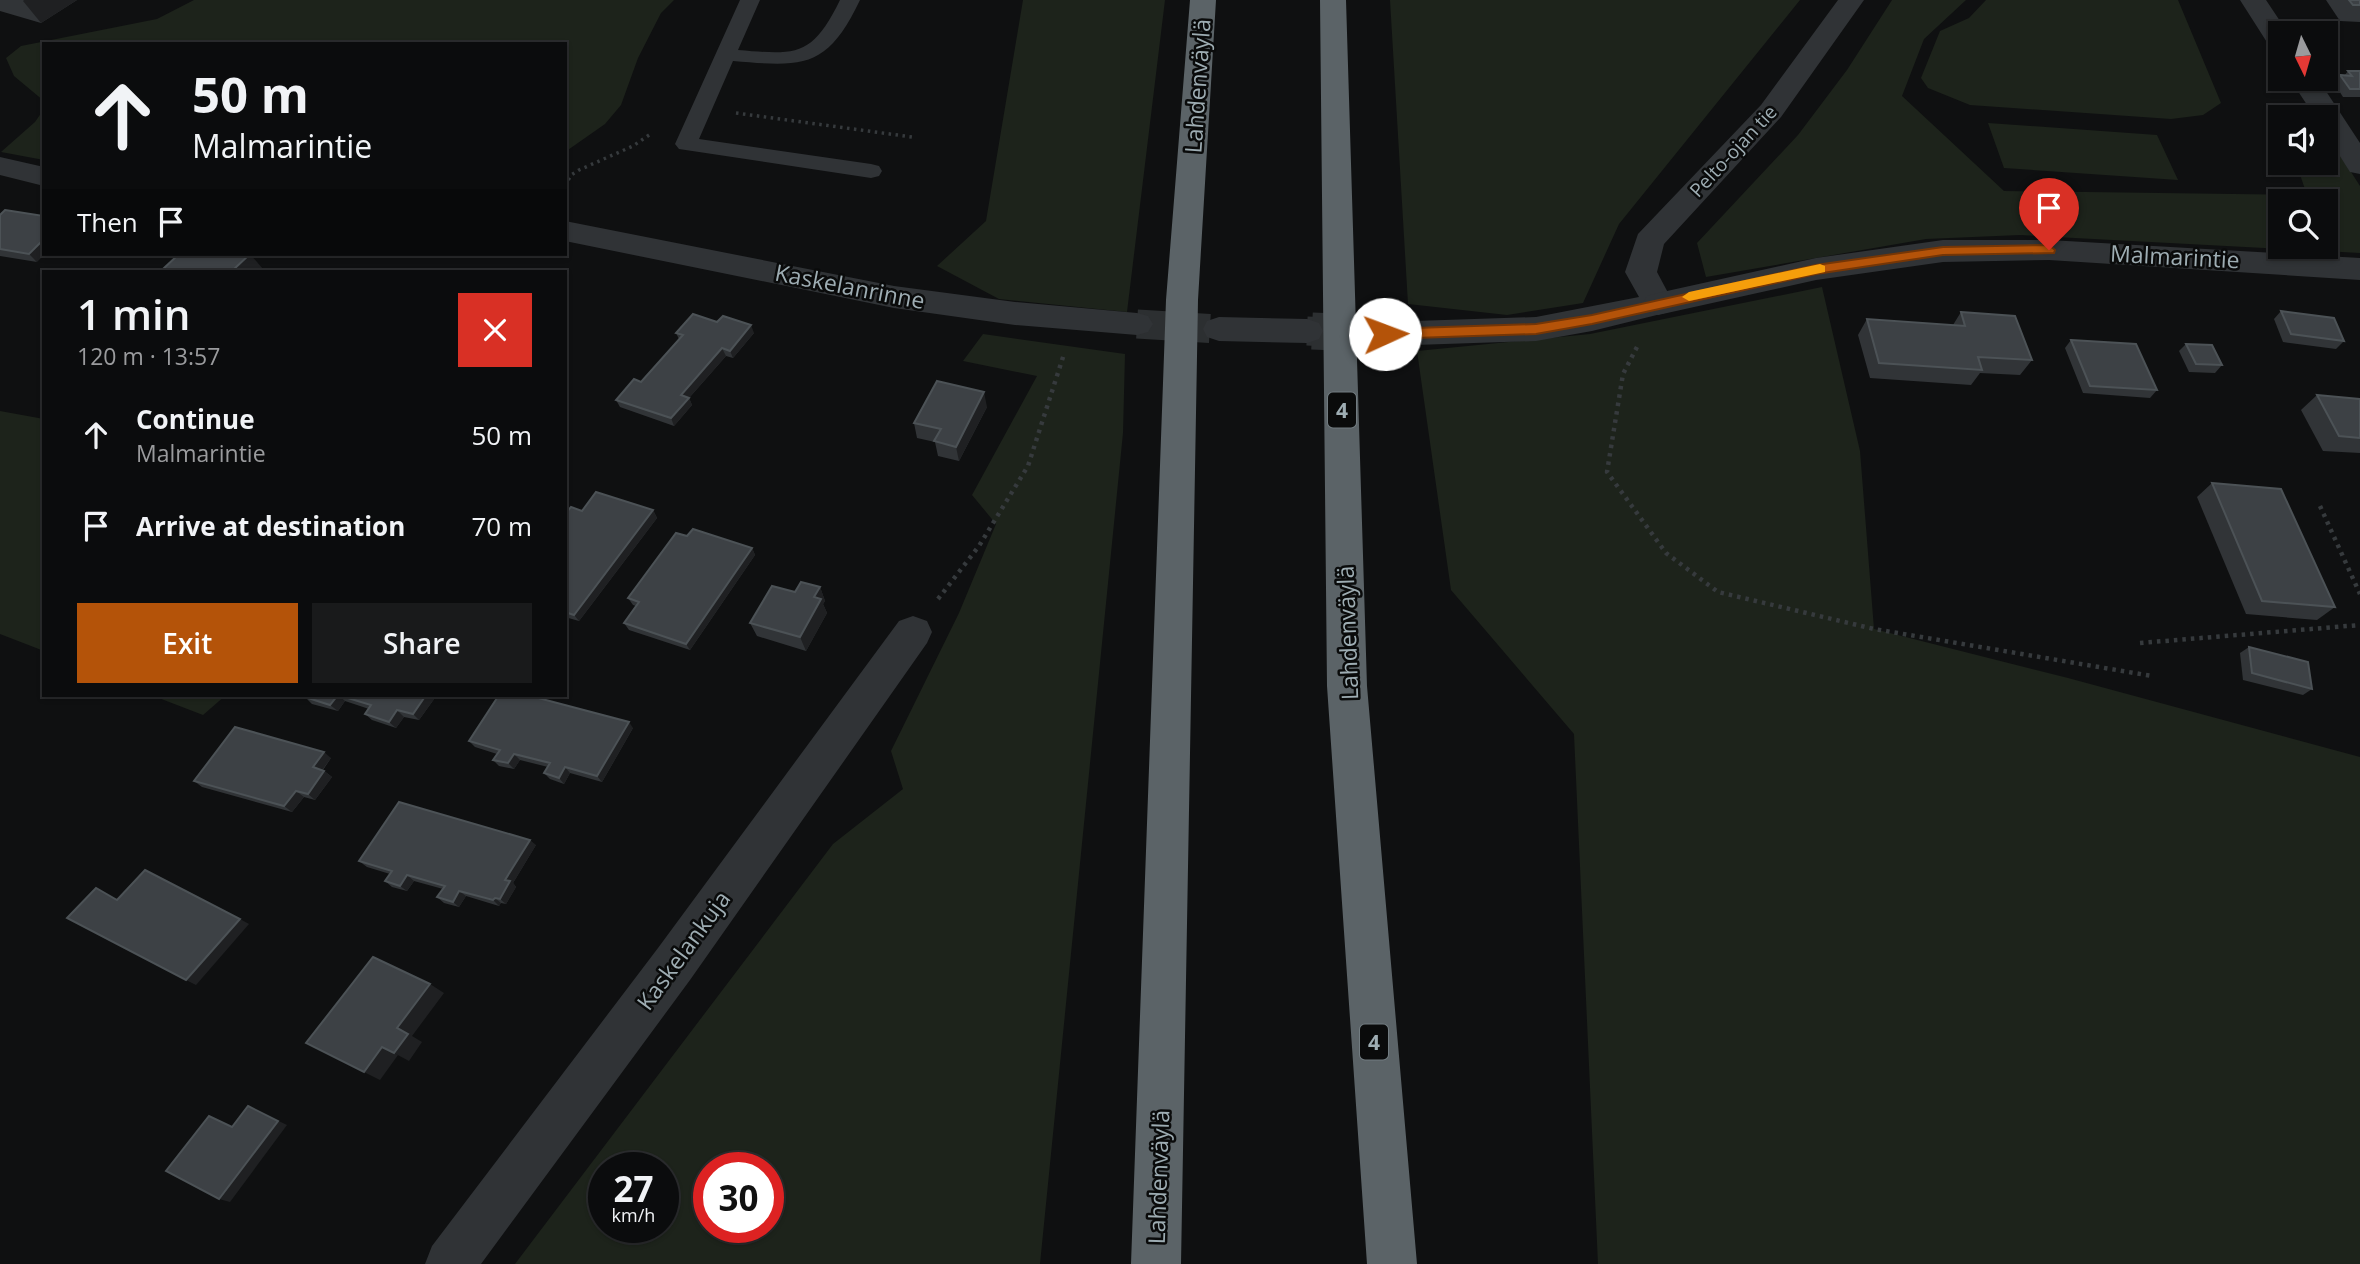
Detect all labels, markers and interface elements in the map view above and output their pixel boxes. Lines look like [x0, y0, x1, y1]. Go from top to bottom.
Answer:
street label: Lahdenväylä [1176, 18, 1218, 154]
north arrow [2268, 21, 2338, 91]
map controls [2268, 21, 2338, 259]
text: 50 m [192, 61, 309, 127]
icon: ahead [77, 70, 168, 161]
street label: Pelto-ojan tie [1684, 99, 1782, 203]
button: sound [2268, 105, 2338, 175]
text: Malmarintie [192, 124, 372, 167]
pin [2019, 178, 2079, 250]
icon: arrive [2030, 189, 2068, 227]
button: search [2268, 189, 2338, 259]
icon: arrive [152, 203, 190, 241]
text: Then [77, 204, 138, 240]
street label: Malmarintie [2109, 237, 2241, 275]
street label: Kaskelanrinne [772, 256, 928, 316]
text: 1 min [77, 285, 190, 342]
button: close [458, 293, 532, 367]
position arrow [1348, 297, 1422, 371]
text: 120 m · 13:57 [77, 340, 220, 372]
road number: 4 [1328, 392, 1356, 428]
text: Continue [136, 401, 255, 437]
icon: ahead [77, 416, 115, 454]
text: 50 m [471, 417, 532, 453]
text: Malmarintie [136, 437, 266, 469]
icon: arrive [77, 507, 115, 545]
text: Arrive at destination [136, 508, 405, 544]
text: 70 m [471, 508, 532, 544]
street label: Lahdenväylä [1329, 565, 1365, 701]
button: Exit [77, 603, 298, 683]
button: Share [312, 603, 532, 683]
street label: Kaskelankuja [629, 884, 737, 1016]
road number: 4 [1360, 1024, 1388, 1060]
street label: Lahdenväylä [1140, 1109, 1176, 1245]
speed limit sign: 30 [693, 1152, 784, 1243]
text: 27 [613, 1165, 654, 1212]
text: km/h [612, 1203, 655, 1227]

